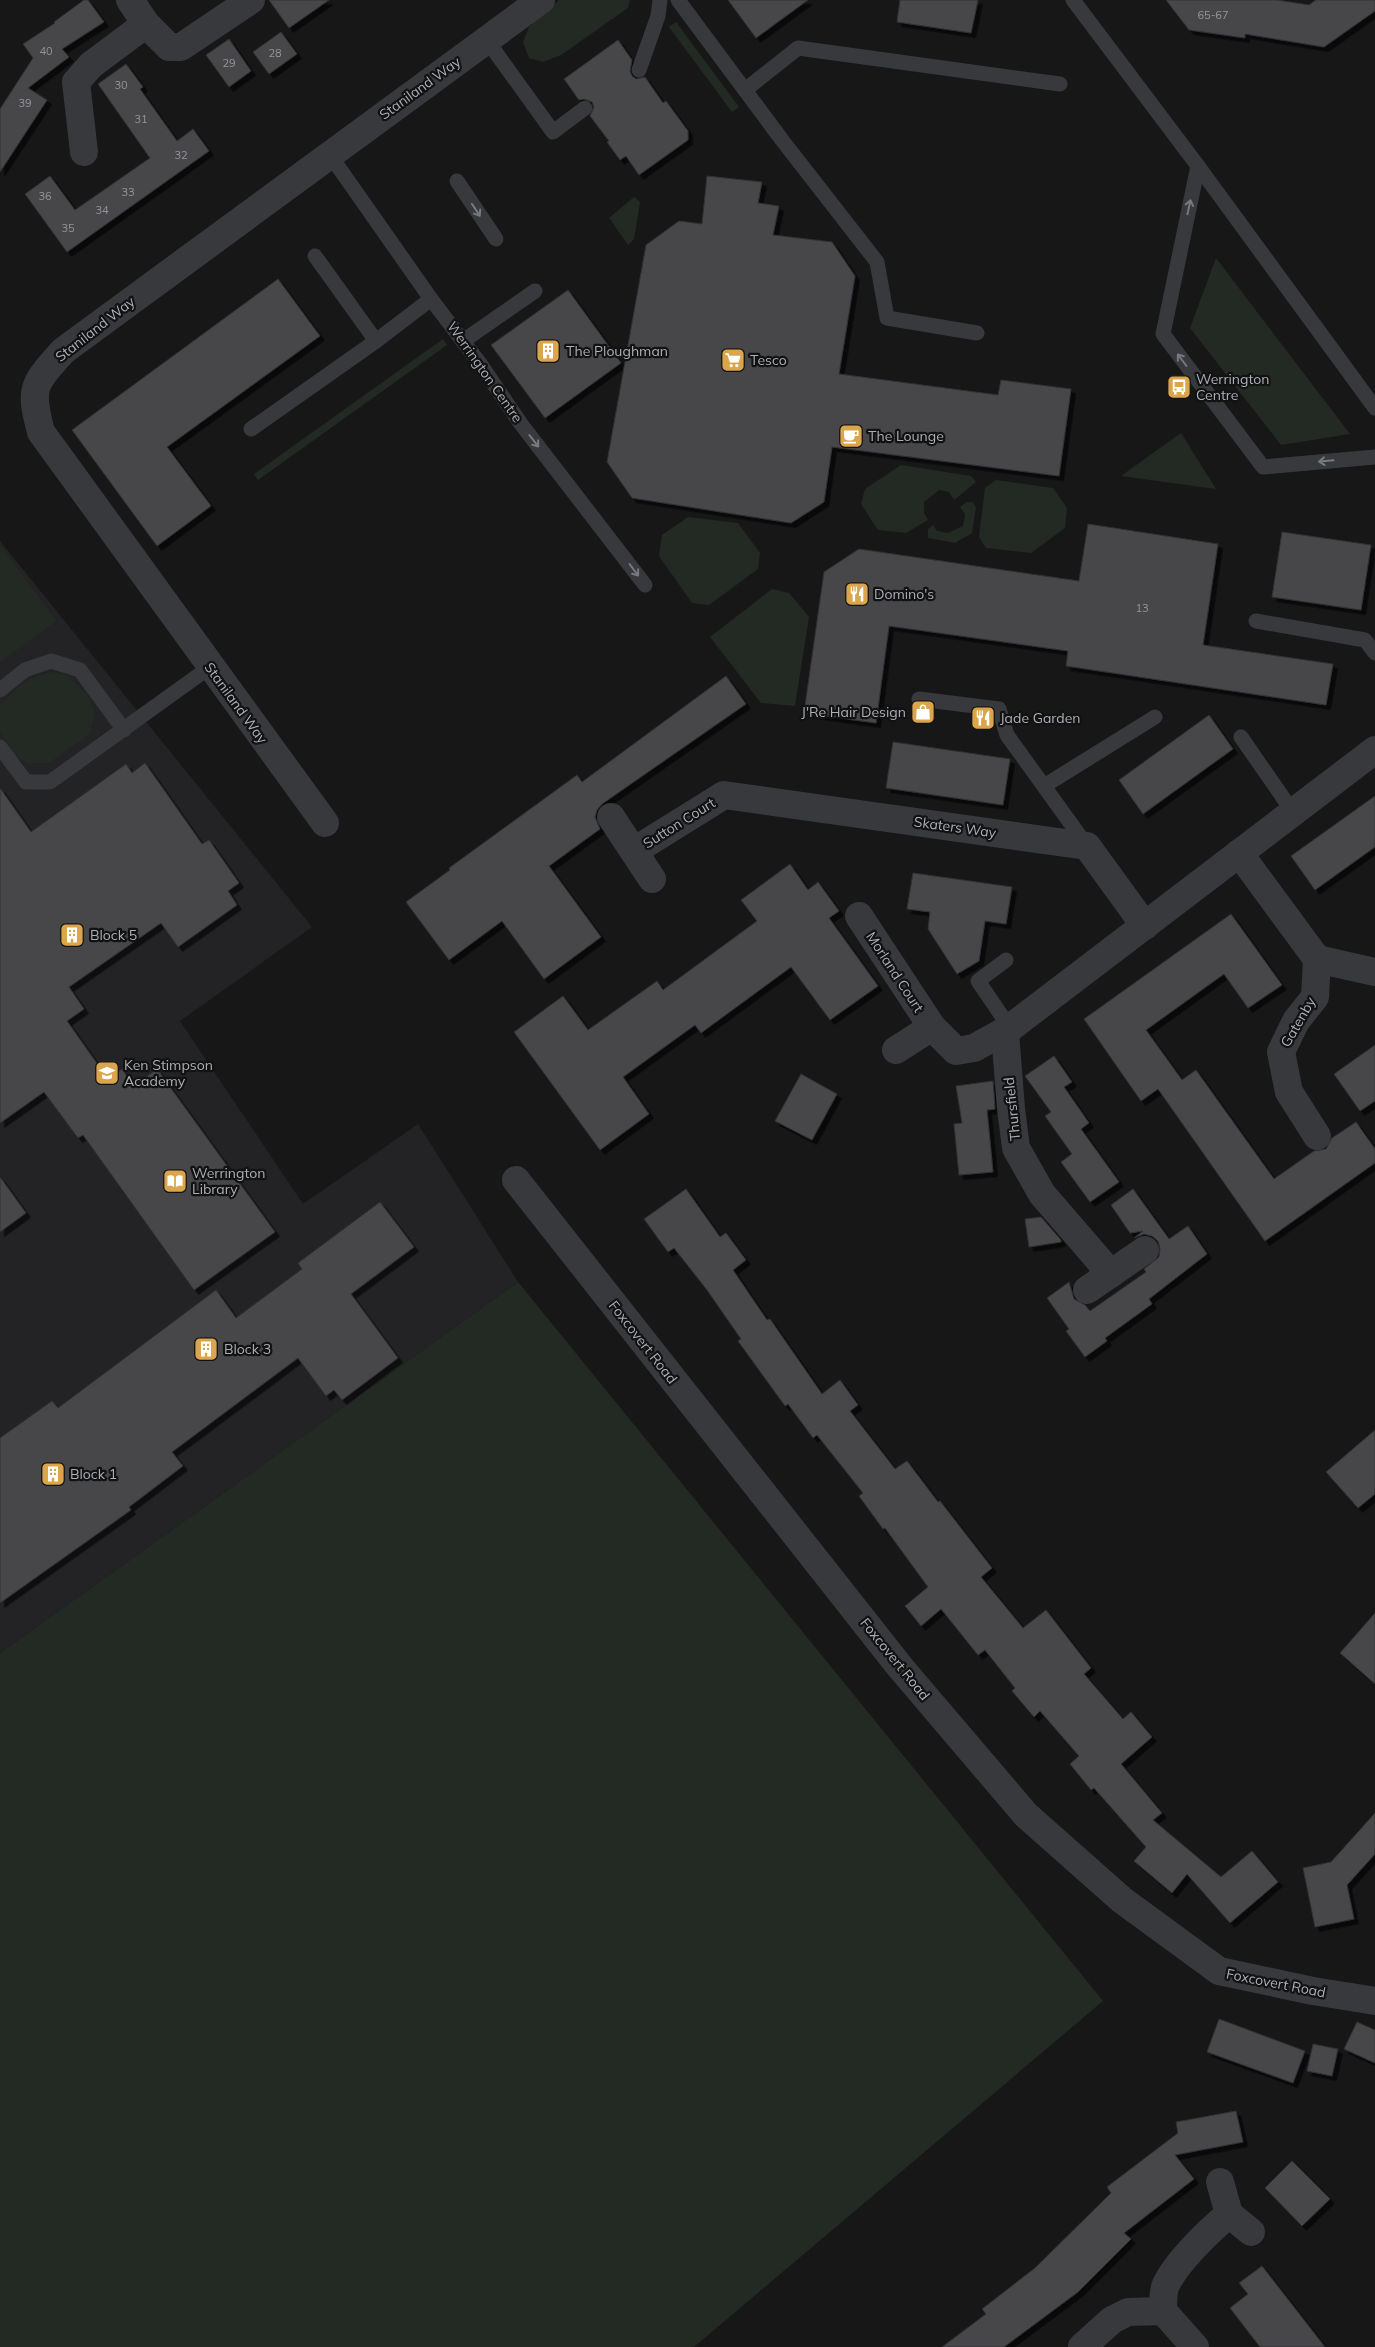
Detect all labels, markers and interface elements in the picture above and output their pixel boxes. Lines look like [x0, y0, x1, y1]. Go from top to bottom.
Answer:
house number: 65-67 [1197, 8, 1229, 22]
house number: 40 [39, 44, 53, 58]
house number: 28 [268, 46, 282, 60]
street label: Staniland Way [376, 52, 465, 124]
house number: 29 [222, 56, 236, 70]
house number: 30 [114, 78, 128, 92]
house number: 39 [18, 96, 32, 110]
house number: 31 [134, 112, 148, 126]
house number: 32 [174, 148, 188, 162]
house number: 33 [121, 185, 135, 199]
house number: 36 [38, 189, 52, 203]
one-way arrow [1185, 199, 1194, 215]
house number: 34 [95, 203, 109, 217]
one-way arrow [471, 203, 481, 217]
house number: 35 [61, 221, 75, 235]
street label: Staniland Way [52, 292, 139, 366]
street label: Werrington Centre [443, 318, 527, 426]
building icon: The Ploughman [535, 338, 561, 364]
place label: The Ploughman [566, 342, 668, 360]
supermarket icon: Tesco [720, 347, 746, 373]
place label: Tesco [750, 351, 787, 369]
one-way arrow [1177, 354, 1188, 367]
place label: Werrington Centre [1196, 370, 1270, 404]
bus stop icon: Werrington Centre [1166, 374, 1192, 400]
cafe icon: The Lounge [838, 423, 864, 449]
place label: The Lounge [868, 427, 944, 445]
one-way arrow [529, 434, 540, 447]
one-way arrow [1319, 456, 1335, 466]
one-way arrow [628, 563, 639, 576]
restaurant icon: Domino's [844, 581, 870, 607]
place label: Domino's [874, 585, 934, 603]
house number: 13 [1135, 601, 1149, 615]
street label: Staniland Way [200, 659, 272, 748]
shop icon: J'Re Hair Design [910, 699, 936, 725]
place label: J'Re Hair Design [801, 703, 906, 721]
restaurant icon: Jade Garden [970, 705, 996, 731]
place label: Jade Garden [1000, 709, 1081, 727]
street label: Sutton Court [640, 794, 718, 852]
street label: Skaters Way [913, 812, 998, 842]
building icon: Block 5 [59, 922, 85, 948]
place label: Block 5 [90, 926, 137, 944]
street label: Morland Court [862, 928, 928, 1016]
street label: Gatenby [1276, 993, 1320, 1050]
place label: Ken Stimpson Academy [124, 1056, 213, 1090]
school or university icon: Ken Stimpson Academy [94, 1060, 120, 1086]
street label: Thursfield [1000, 1076, 1024, 1142]
place label: Werrington Library [192, 1164, 266, 1198]
library icon: Werrington Library [162, 1168, 188, 1194]
street label: Foxcovert Road [605, 1297, 681, 1387]
building icon: Block 3 [193, 1336, 219, 1362]
place label: Block 3 [224, 1340, 271, 1358]
building icon: Block 1 [40, 1461, 66, 1487]
place label: Block 1 [70, 1465, 117, 1483]
street label: Foxcovert Road [856, 1614, 934, 1704]
street label: Foxcovert Road [1225, 1965, 1327, 2001]

